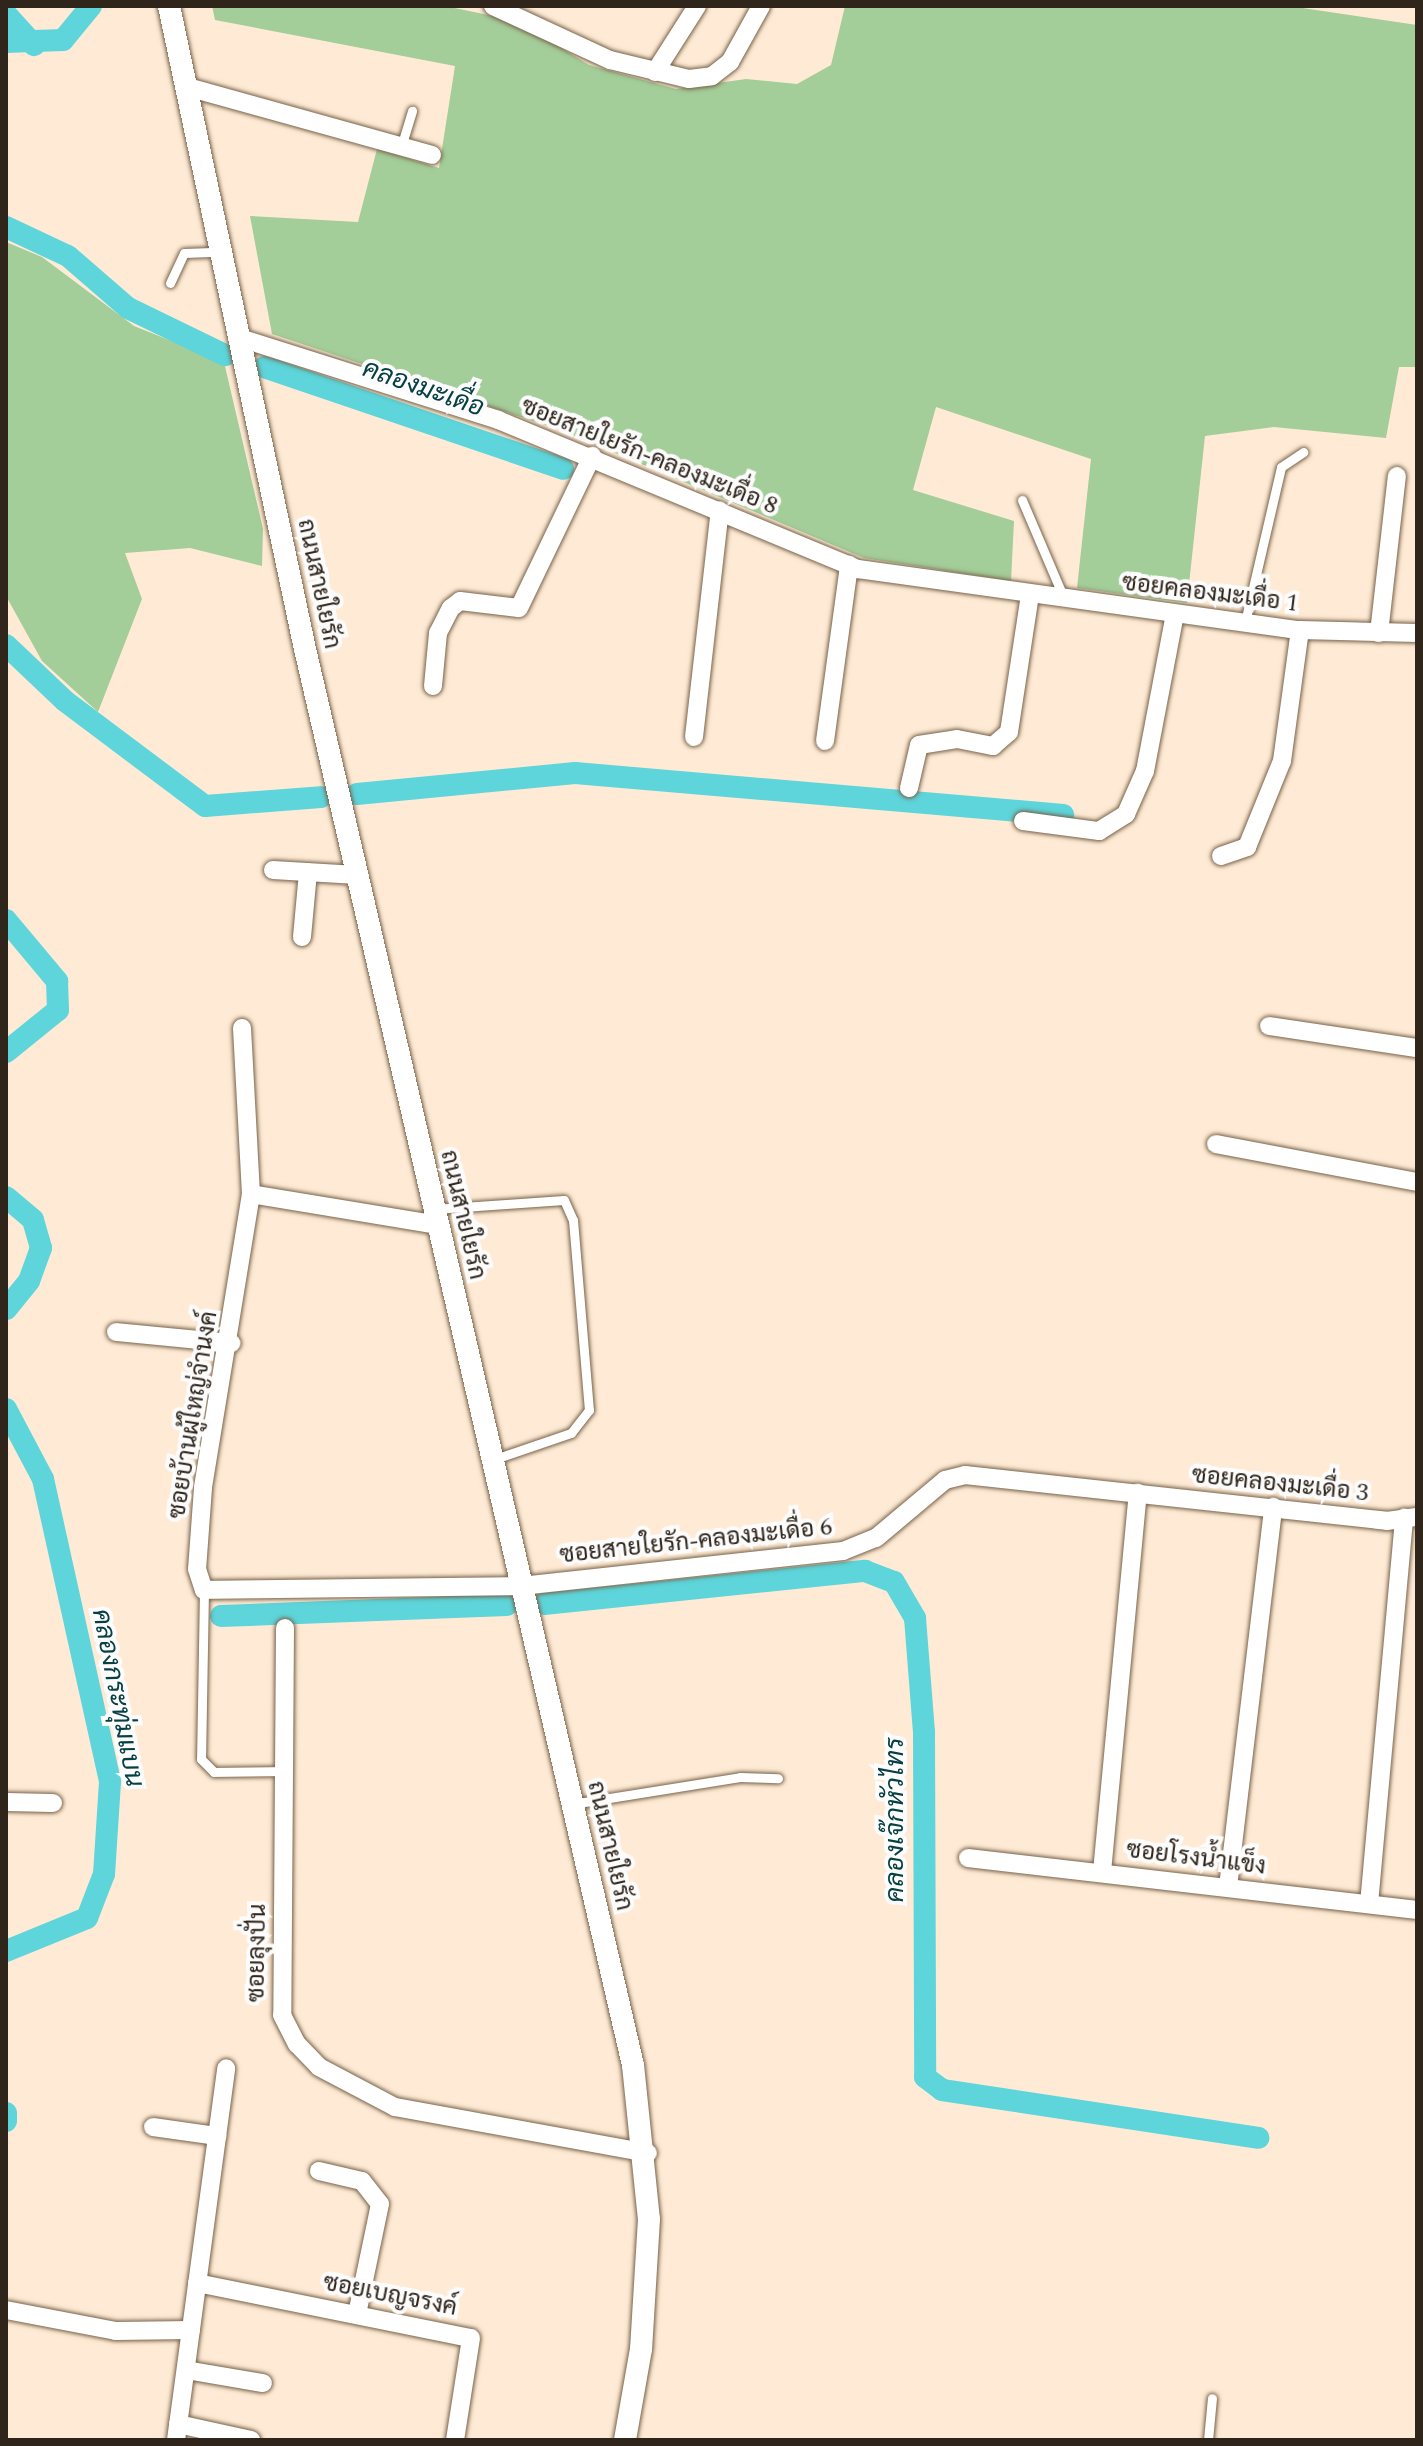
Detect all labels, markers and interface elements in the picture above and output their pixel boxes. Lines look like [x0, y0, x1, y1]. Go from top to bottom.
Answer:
water label: คลองมะเดื่อ [358, 354, 488, 424]
street label: ซอยสายใยรัก-คลองมะเดื่อ 8 [517, 392, 781, 522]
street label: ถนนสายใยรัก [290, 516, 346, 652]
street label: ซอยคลองมะเดื่อ 1 [1120, 569, 1300, 619]
street label: ถนนสายใยรัก [433, 1147, 491, 1283]
street label: ซอยบ้านผู้ใหญ่จำนงค์ [163, 1309, 225, 1521]
street label: ซอยคลองมะเดื่อ 3 [1190, 1461, 1370, 1509]
street label: ซอยสายใยรัก-คลองมะเดื่อ 6 [558, 1513, 834, 1571]
water label: คลองกระทุ่มแบน [84, 1606, 150, 1790]
water label: คลองเจ๊กหัวไทร [880, 1738, 912, 1902]
street label: ถนนสายใยรัก [580, 1778, 638, 1914]
street label: ซอยโรงน้ำแข็ง [1125, 1836, 1267, 1882]
street label: ซอยลุงปั่น [243, 1904, 273, 2002]
street label: ซอยเบญจรงค์ [321, 2269, 459, 2323]

